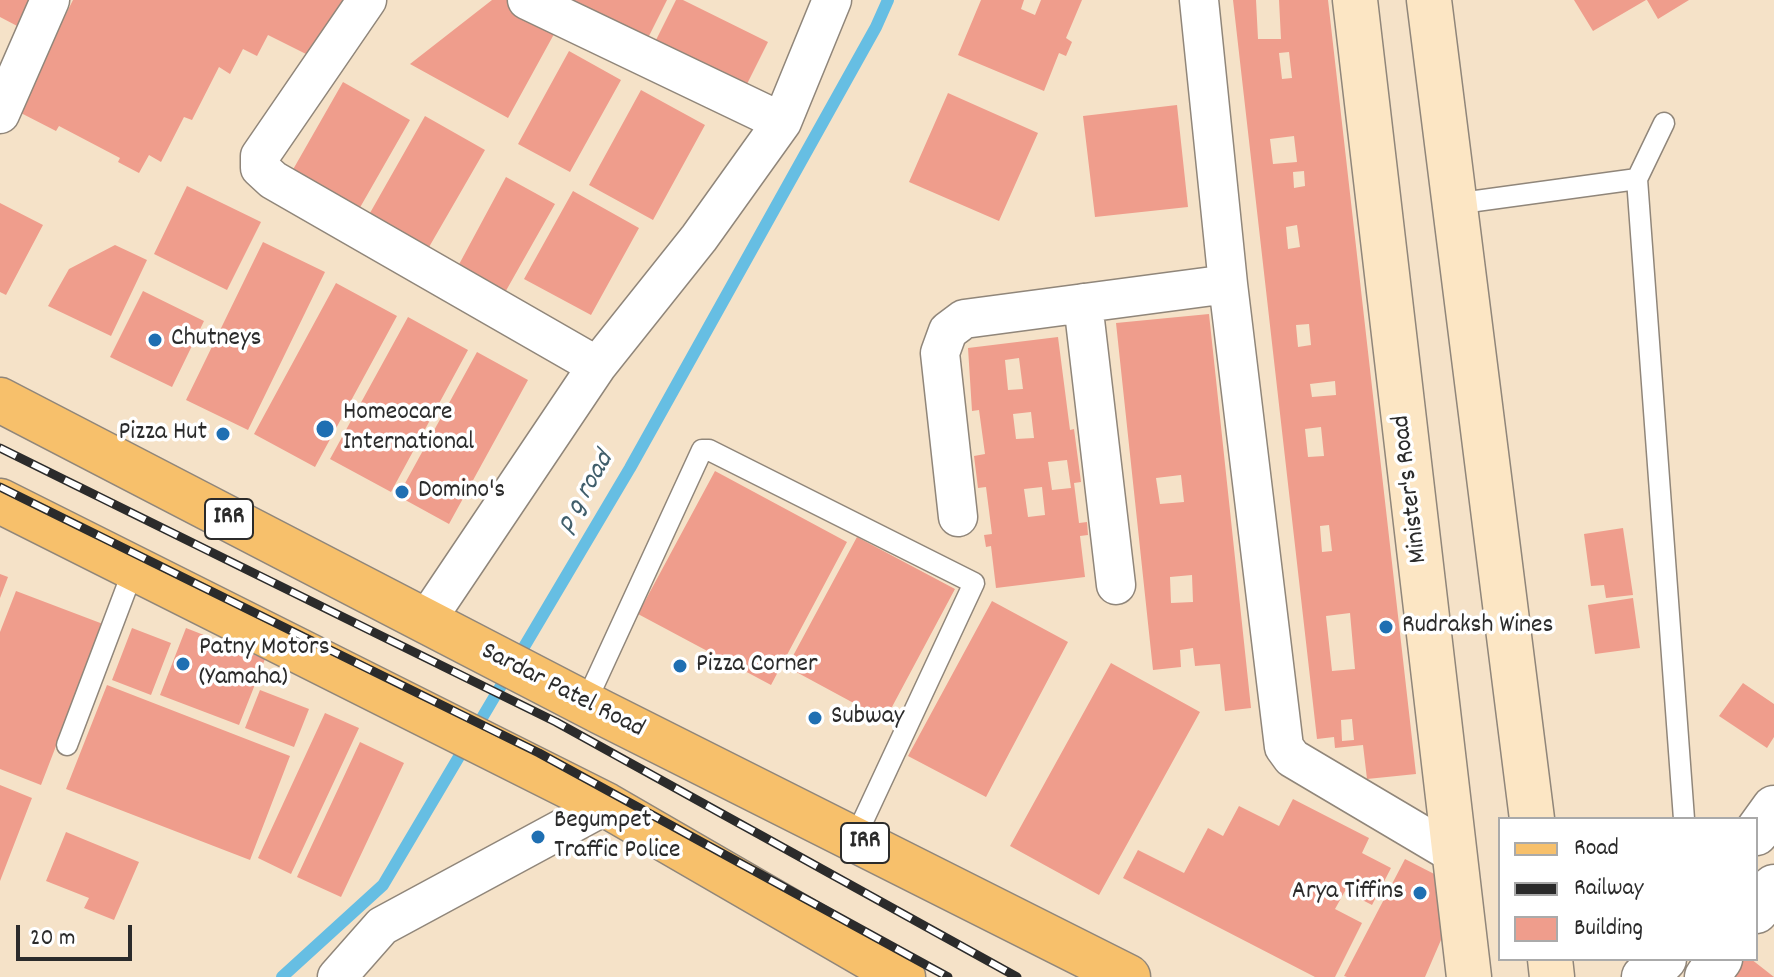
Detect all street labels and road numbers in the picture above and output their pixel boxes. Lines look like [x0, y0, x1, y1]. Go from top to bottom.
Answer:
street label: Minister's Road [1387, 413, 1437, 565]
road number: IRR [205, 499, 253, 539]
street label: Sardar Patel Road [475, 637, 649, 747]
road number: IRR [841, 823, 889, 863]

